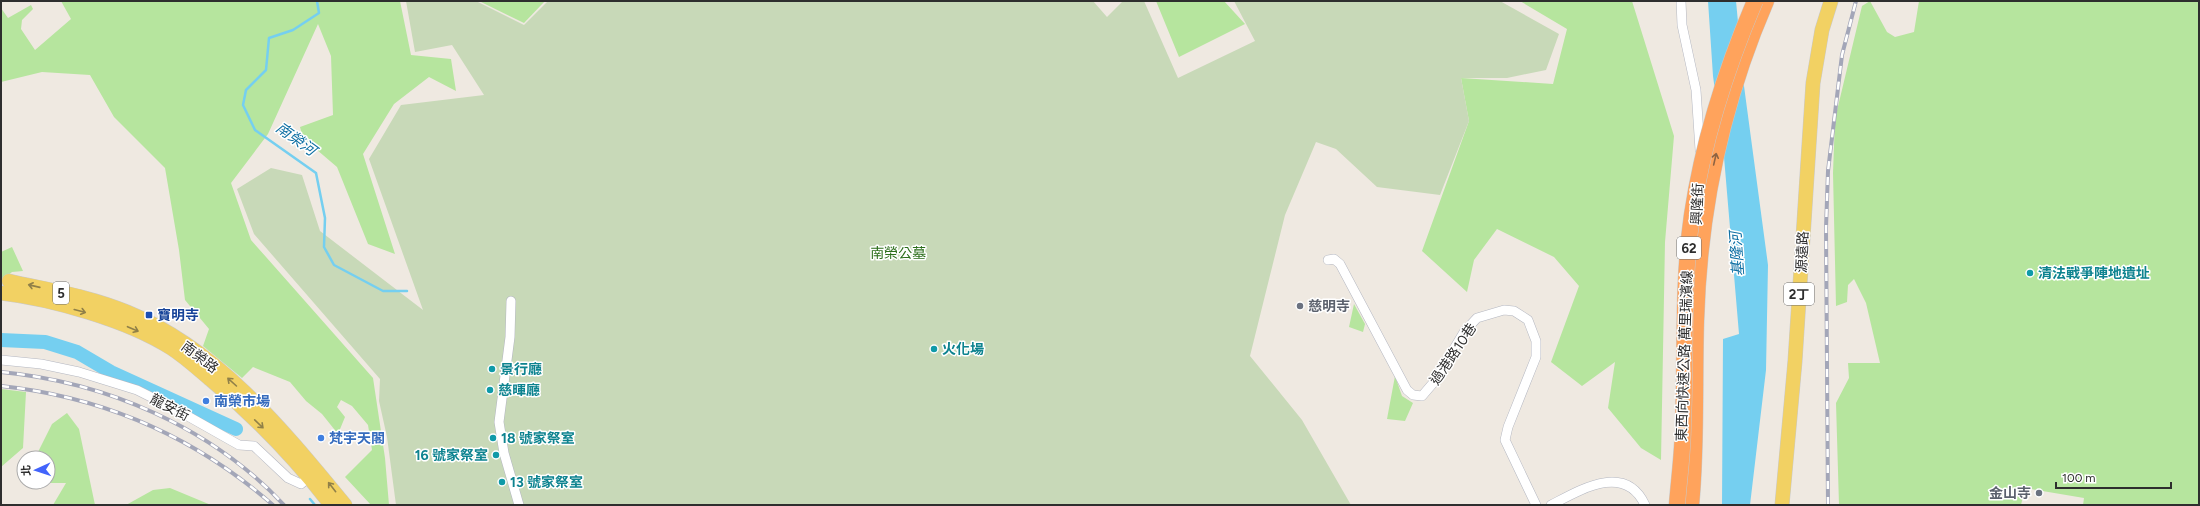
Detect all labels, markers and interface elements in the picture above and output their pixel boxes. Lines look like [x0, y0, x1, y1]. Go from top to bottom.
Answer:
water label: 南榮河 [273, 118, 322, 161]
one-way arrow [1711, 153, 1719, 166]
street label: 興隆街 [1688, 183, 1707, 225]
water label: 基隆河 [1726, 228, 1748, 277]
street label: 源遠路 [1793, 231, 1812, 273]
road number: 62 [1677, 237, 1701, 259]
park label: 南榮公墓 [870, 245, 926, 262]
place label: 清法戰爭陣地遺址 [2038, 265, 2150, 282]
marker: 清法戰爭陣地遺址 [2025, 268, 2035, 278]
street label: 東西向快速公路 萬里瑞濱線 [1673, 270, 1696, 442]
one-way arrow [28, 282, 41, 290]
road number: 5 [53, 282, 69, 304]
road number: 2丁 [1784, 283, 1814, 305]
place label: 慈明寺 [1308, 298, 1350, 315]
marker: 慈明寺 [1295, 301, 1305, 311]
one-way arrow [73, 307, 86, 315]
place label: 寶明寺 [157, 307, 199, 324]
marker: 寶明寺 [144, 310, 154, 320]
street label: 過港路10巷 [1427, 320, 1480, 388]
one-way arrow [127, 326, 139, 334]
street label: 南榮路 [178, 338, 222, 377]
place label: 火化場 [942, 341, 984, 358]
marker: 火化場 [929, 344, 939, 354]
place label: 景行廳 [500, 361, 542, 378]
marker: 景行廳 [487, 364, 497, 374]
one-way arrow [226, 378, 237, 387]
place label: 慈暉廳 [498, 382, 540, 399]
marker: 慈暉廳 [485, 385, 495, 395]
street label: 龍安街 [147, 390, 192, 425]
place label: 南榮市場 [214, 393, 270, 410]
marker: 南榮市場 [201, 396, 211, 406]
one-way arrow [254, 419, 264, 428]
place label: 梵宇天閣 [329, 430, 385, 447]
place label: 18 號家祭室 [501, 430, 575, 447]
marker: 梵宇天閣 [316, 433, 326, 443]
marker: 18 號家祭室 [488, 433, 498, 443]
place label: 16 號家祭室 [415, 447, 488, 464]
north arrow [16, 450, 56, 490]
marker: 16 號家祭室 [491, 450, 501, 460]
scale bar [2056, 464, 2171, 490]
text: 北 [20, 465, 33, 476]
text: 100 m [2062, 471, 2096, 485]
place label: 13 號家祭室 [510, 474, 583, 491]
marker: 13 號家祭室 [497, 477, 507, 487]
one-way arrow [327, 482, 336, 493]
place label: 金山寺 [1989, 485, 2031, 502]
marker: 金山寺 [2034, 488, 2044, 498]

